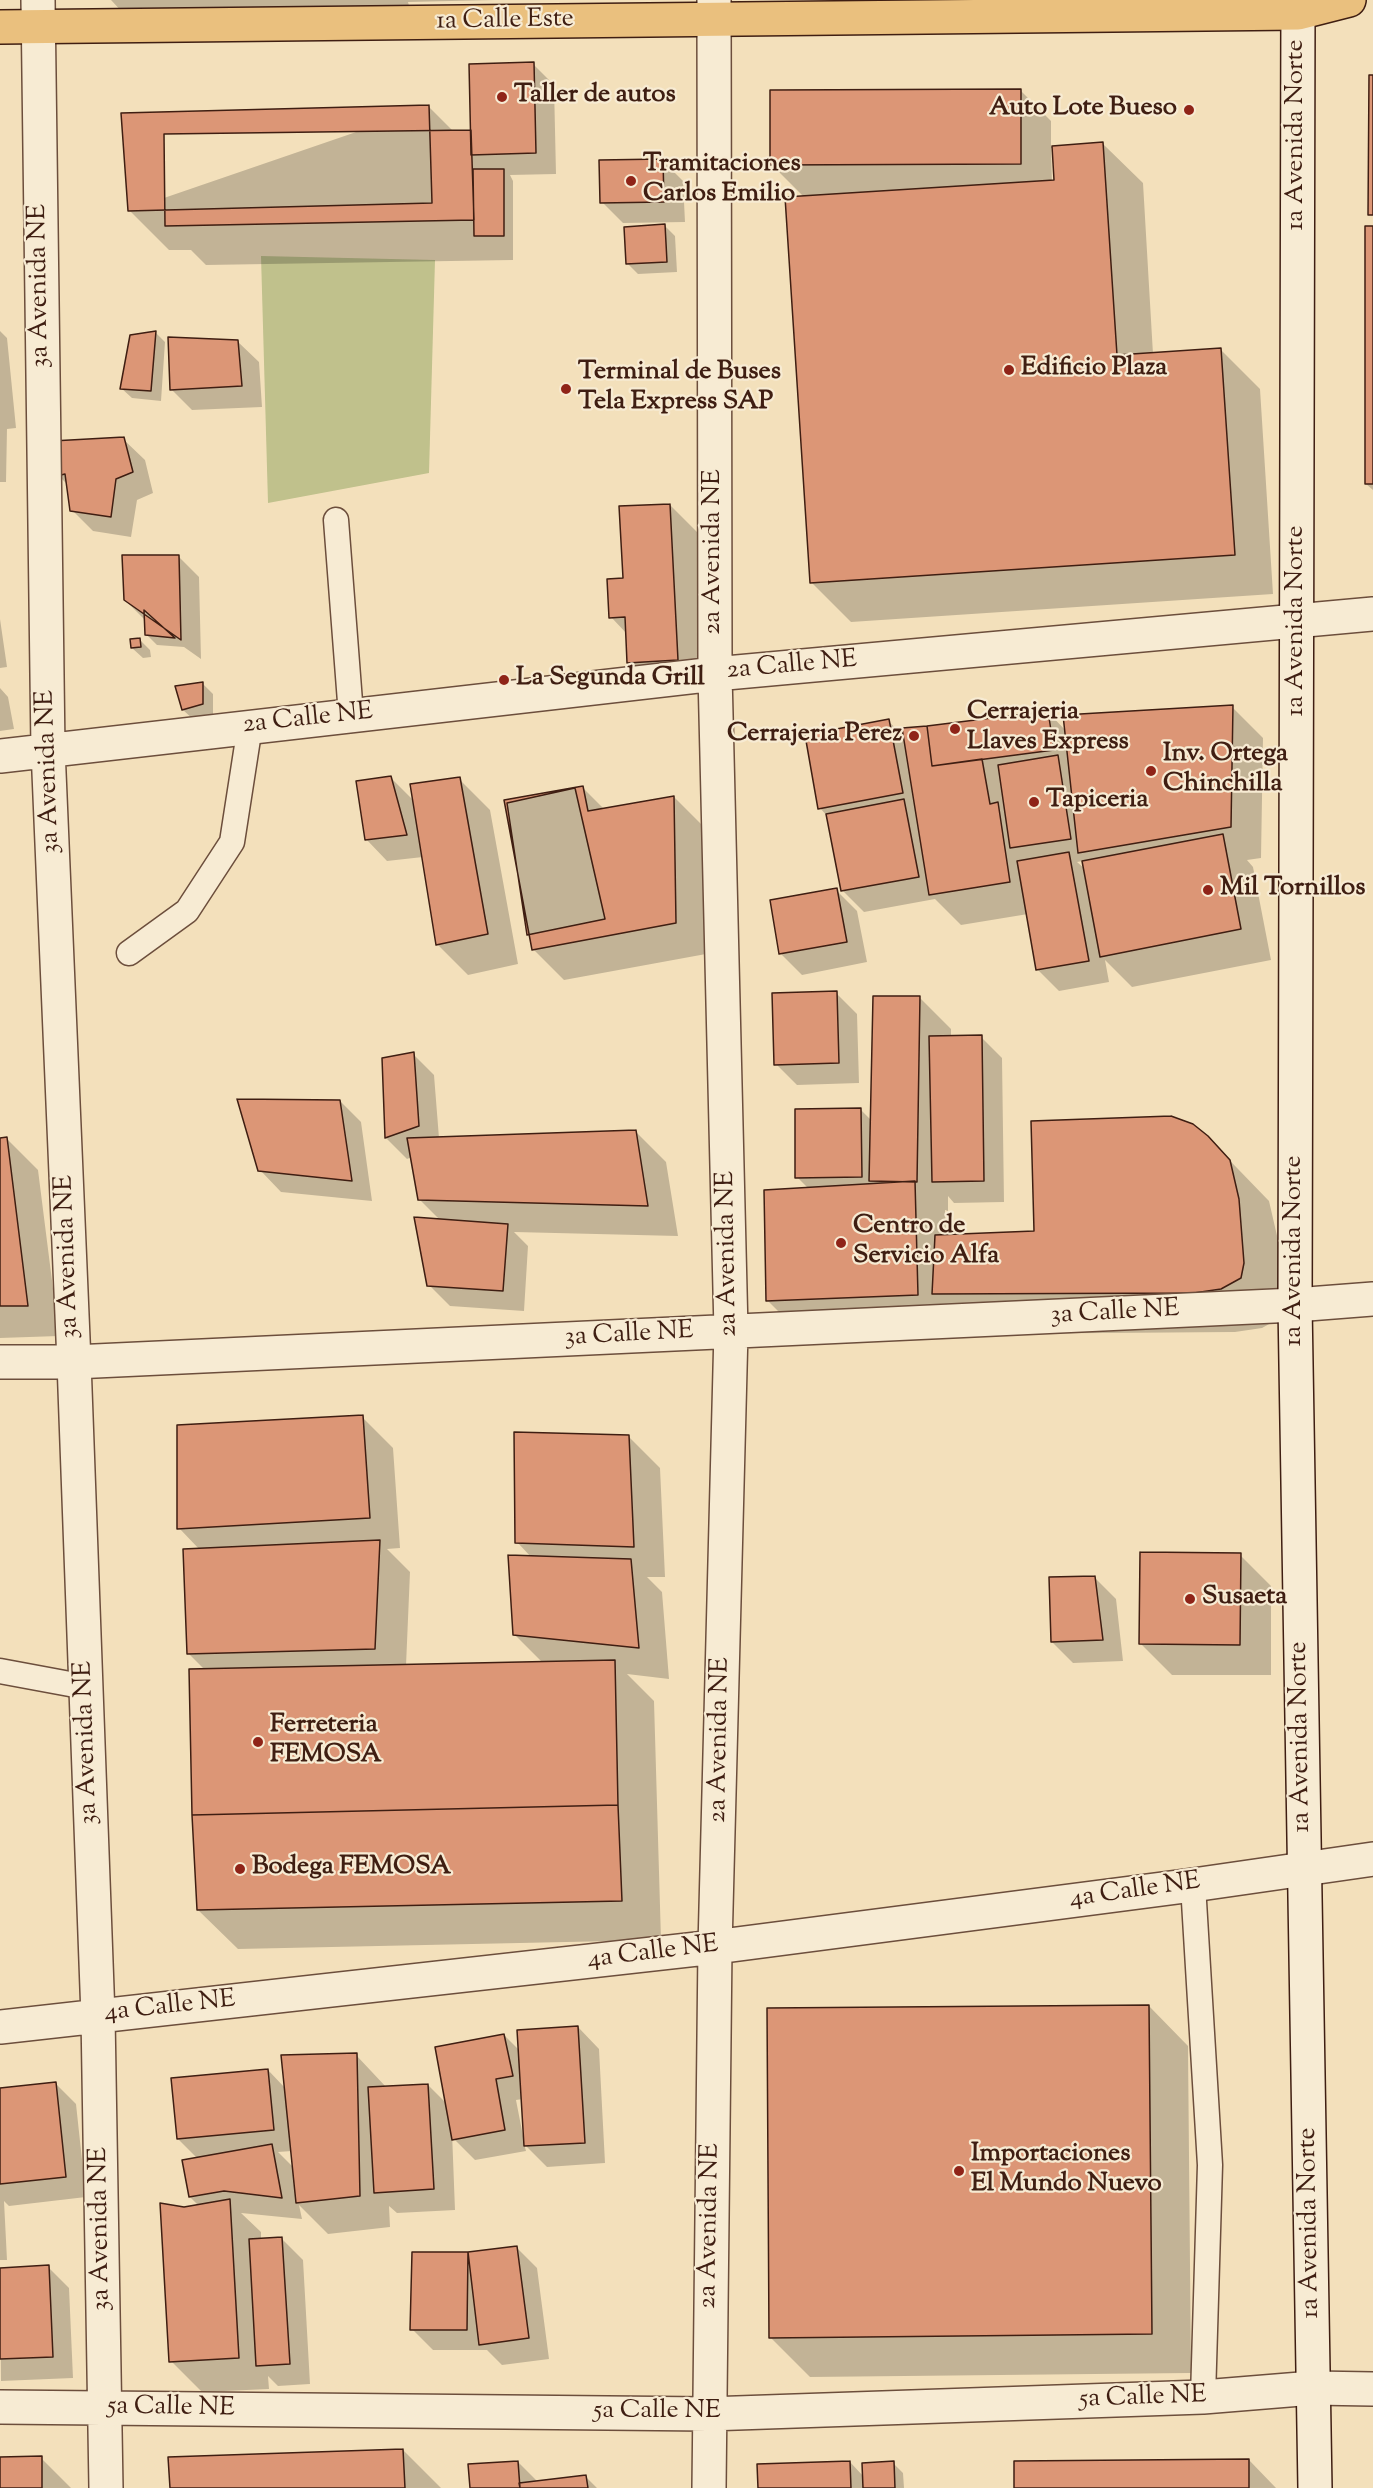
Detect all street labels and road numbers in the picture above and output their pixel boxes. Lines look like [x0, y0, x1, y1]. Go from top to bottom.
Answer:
street label: 1a Calle Este [436, 5, 574, 39]
street label: 1a Avenida Norte [1282, 39, 1314, 231]
street label: 3a Avenida NE [24, 204, 58, 368]
street label: 2a Avenida NE [699, 469, 731, 635]
street label: 1a Avenida Norte [1282, 525, 1314, 717]
street label: 2a Calle NE [726, 646, 858, 688]
street label: 3a Avenida NE [32, 690, 68, 854]
street label: 2a Calle NE [241, 698, 375, 742]
street label: 1a Avenida Norte [1280, 1155, 1312, 1347]
street label: 2a Avenida NE [712, 1171, 746, 1337]
street label: 3a Avenida NE [51, 1175, 87, 1339]
street label: 3a Calle NE [1050, 1295, 1180, 1333]
street label: 3a Calle NE [564, 1317, 694, 1355]
street label: 1a Avenida Norte [1285, 1641, 1319, 1833]
street label: 2a Avenida NE [704, 1657, 738, 1823]
street label: 3a Avenida NE [70, 1661, 106, 1825]
street label: 4a Calle NE [1068, 1867, 1202, 1917]
street label: 4a Calle NE [586, 1930, 720, 1978]
street label: 4a Calle NE [103, 1986, 237, 2030]
street label: 1a Avenida Norte [1294, 2127, 1328, 2319]
street label: 2a Avenida NE [694, 2143, 728, 2309]
street label: 3a Avenida NE [85, 2147, 119, 2311]
street label: 5a Calle NE [1079, 2381, 1207, 2417]
street label: 5a Calle NE [107, 2392, 235, 2426]
street label: 5a Calle NE [593, 2397, 721, 2429]

